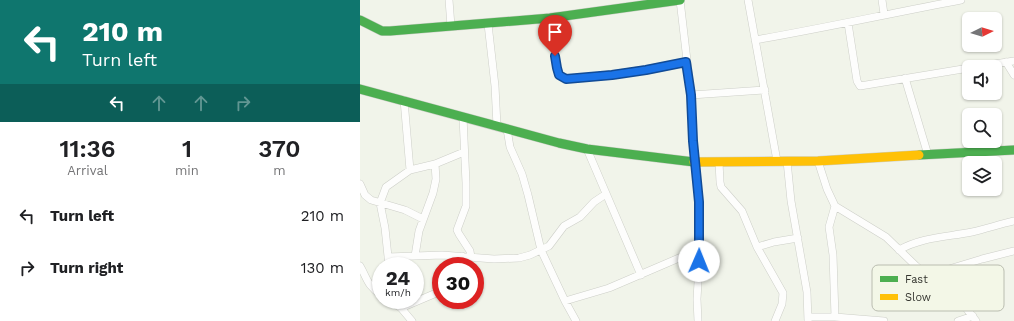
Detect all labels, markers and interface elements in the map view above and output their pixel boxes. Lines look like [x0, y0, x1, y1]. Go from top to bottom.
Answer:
north arrow [962, 12, 1002, 52]
map controls [962, 12, 1002, 196]
text: 210 m [82, 15, 163, 48]
pin [538, 15, 572, 56]
icon: left [16, 16, 68, 68]
icon: arrive [544, 21, 566, 43]
text: Turn left [82, 49, 157, 70]
button: sound [962, 60, 1002, 100]
icon: left [106, 92, 128, 114]
icon: ahead [148, 92, 170, 114]
icon: ahead [190, 92, 212, 114]
icon: right [232, 92, 254, 114]
button: search [962, 108, 1002, 148]
text: 11:36 [59, 135, 115, 163]
text: 1 [182, 135, 192, 163]
text: 370 [258, 135, 301, 163]
button: layers [962, 156, 1002, 196]
text: Arrival [67, 163, 108, 178]
text: min [175, 163, 199, 178]
text: m [273, 163, 286, 178]
icon: left [16, 205, 38, 227]
text: Turn left [50, 207, 114, 225]
text: 210 m [301, 207, 344, 225]
position arrow [678, 240, 720, 282]
icon: right [16, 257, 38, 279]
speed limit sign: 30 [432, 257, 484, 309]
text: Turn right [50, 259, 123, 277]
text: 130 m [301, 259, 344, 277]
legend [872, 265, 1004, 311]
text: 24 [386, 266, 410, 290]
text: Fast [905, 273, 928, 286]
text: km/h [385, 287, 411, 298]
text: Slow [905, 291, 931, 304]

